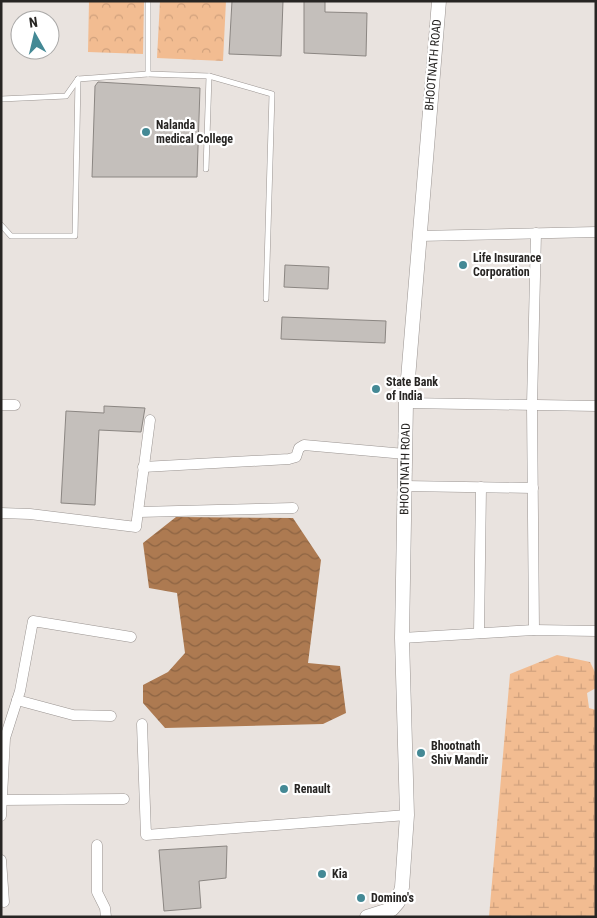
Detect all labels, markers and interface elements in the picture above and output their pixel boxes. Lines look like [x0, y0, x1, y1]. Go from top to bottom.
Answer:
north arrow [10, 10, 60, 60]
text: N [28, 14, 39, 31]
street label: BHOOTNATH ROAD [422, 18, 444, 111]
place label: Nalanda medical College [156, 118, 233, 146]
marker: Nalanda medical College [140, 126, 152, 138]
place label: Life Insurance Corporation [473, 251, 541, 279]
marker: Life Insurance Corporation [457, 259, 469, 271]
place label: State Bank of India [386, 375, 438, 403]
marker: State Bank of India [370, 383, 382, 395]
street label: BHOOTNATH ROAD [397, 423, 413, 515]
place label: Bhootnath Shiv Mandir [431, 739, 488, 767]
marker: Bhootnath Shiv Mandir [415, 747, 427, 759]
place label: Renault [294, 782, 331, 796]
marker: Renault [278, 783, 290, 795]
place label: Kia [332, 867, 348, 881]
marker: Kia [316, 868, 328, 880]
place label: Domino's [371, 891, 414, 905]
marker: Domino's [355, 892, 367, 904]

